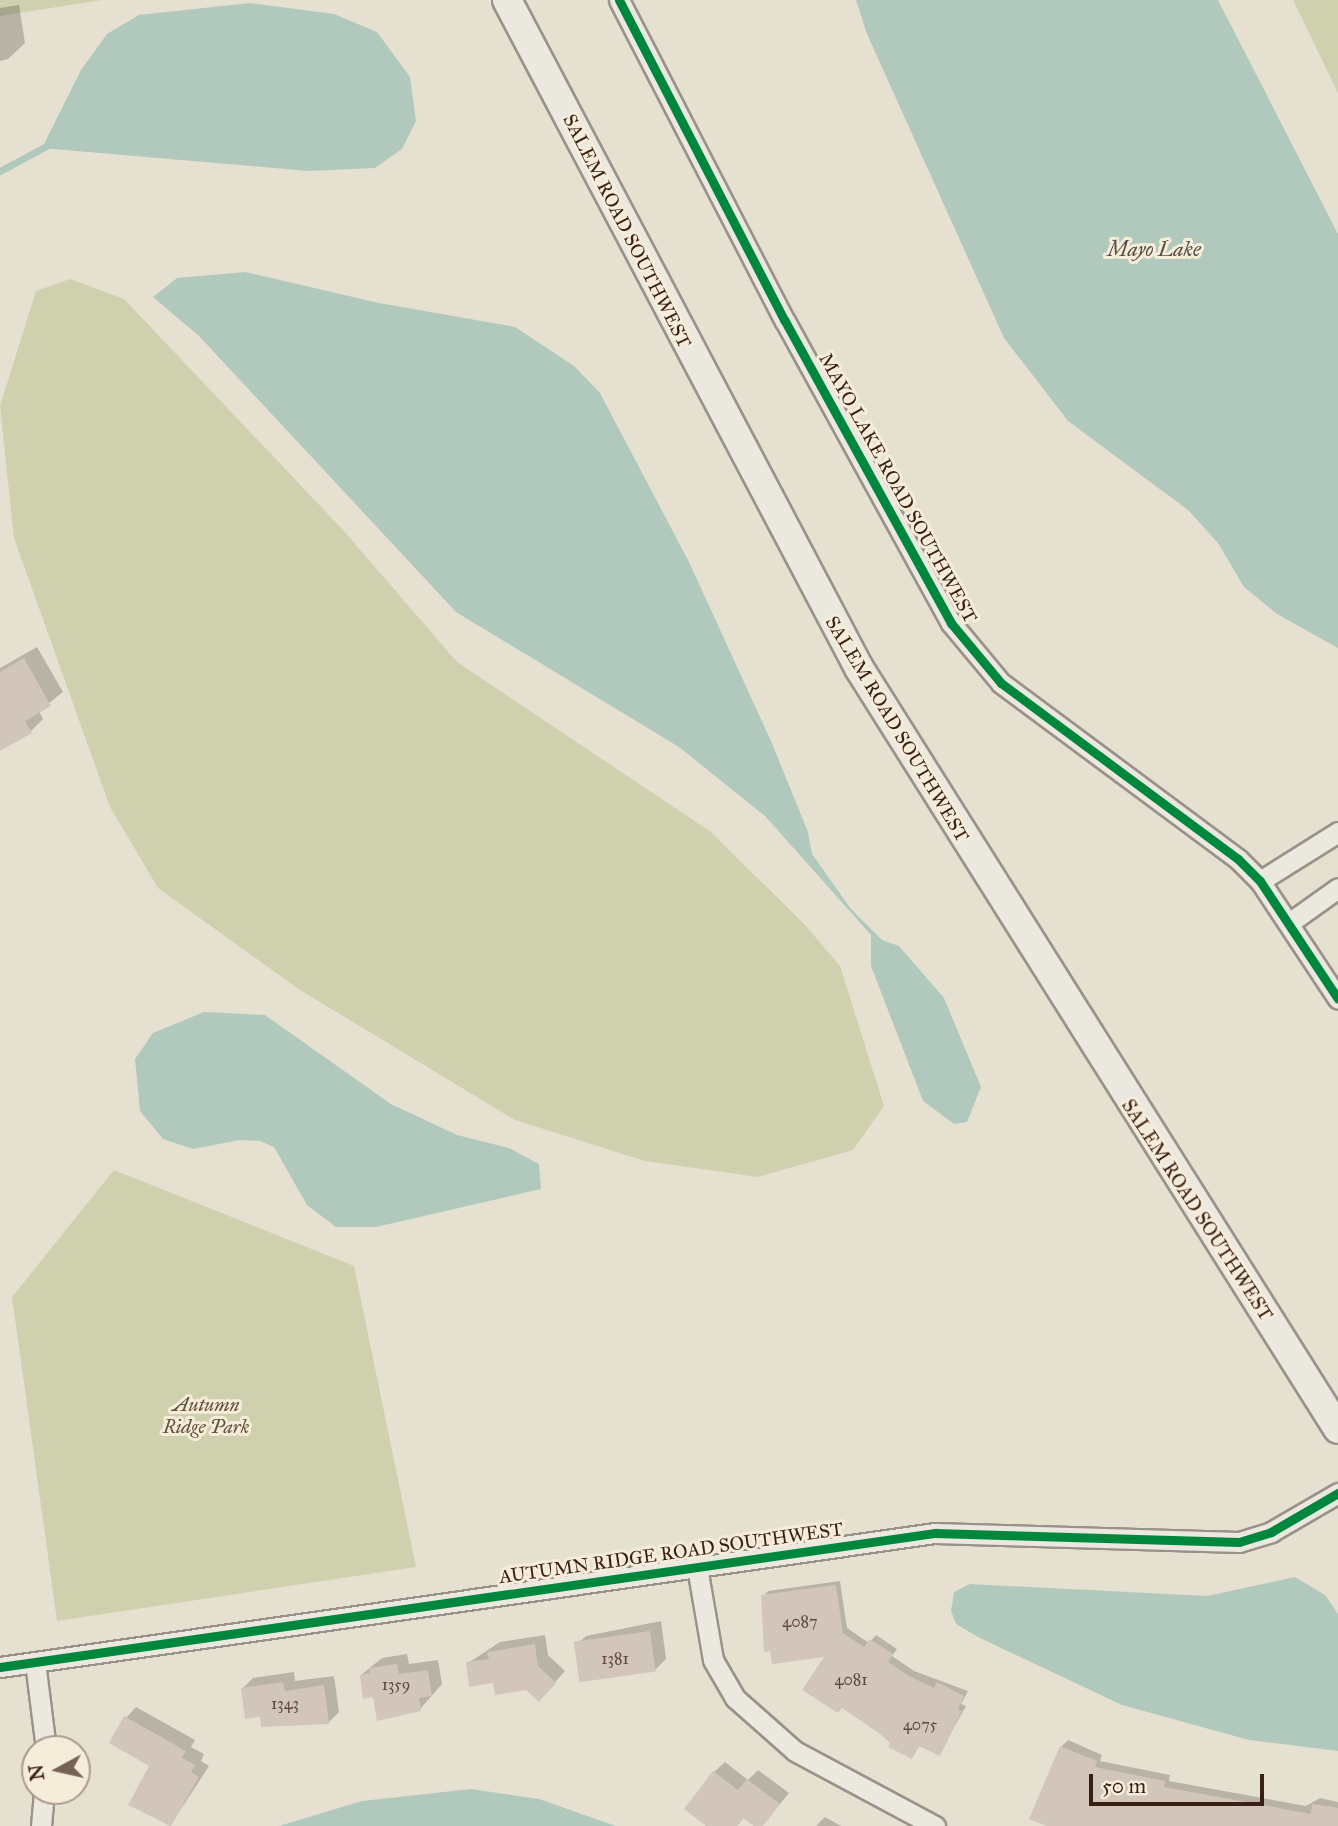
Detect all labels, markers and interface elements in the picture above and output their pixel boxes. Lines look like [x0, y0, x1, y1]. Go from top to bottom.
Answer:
street label: SALEM ROAD SOUTHWEST [558, 110, 696, 352]
water label: Mayo Lake [1107, 236, 1201, 262]
street label: MAYO LAKE ROAD SOUTHWEST [814, 349, 982, 627]
street label: SALEM ROAD SOUTHWEST [820, 612, 974, 846]
street label: SALEM ROAD SOUTHWEST [1117, 1095, 1277, 1325]
park label: Autumn Ridge Park [163, 1394, 249, 1438]
street label: AUTUMN RIDGE ROAD SOUTHWEST [497, 1518, 845, 1588]
house number: 4087 [782, 1612, 818, 1632]
house number: 1381 [601, 1649, 629, 1669]
house number: 4081 [834, 1670, 868, 1690]
house number: 1359 [382, 1675, 410, 1695]
house number: 1343 [271, 1694, 299, 1714]
house number: 4075 [903, 1715, 937, 1735]
north arrow [21, 1735, 91, 1805]
scale bar [1093, 1759, 1268, 1803]
text: N [24, 1763, 49, 1782]
text: 50 m [1102, 1773, 1146, 1799]

